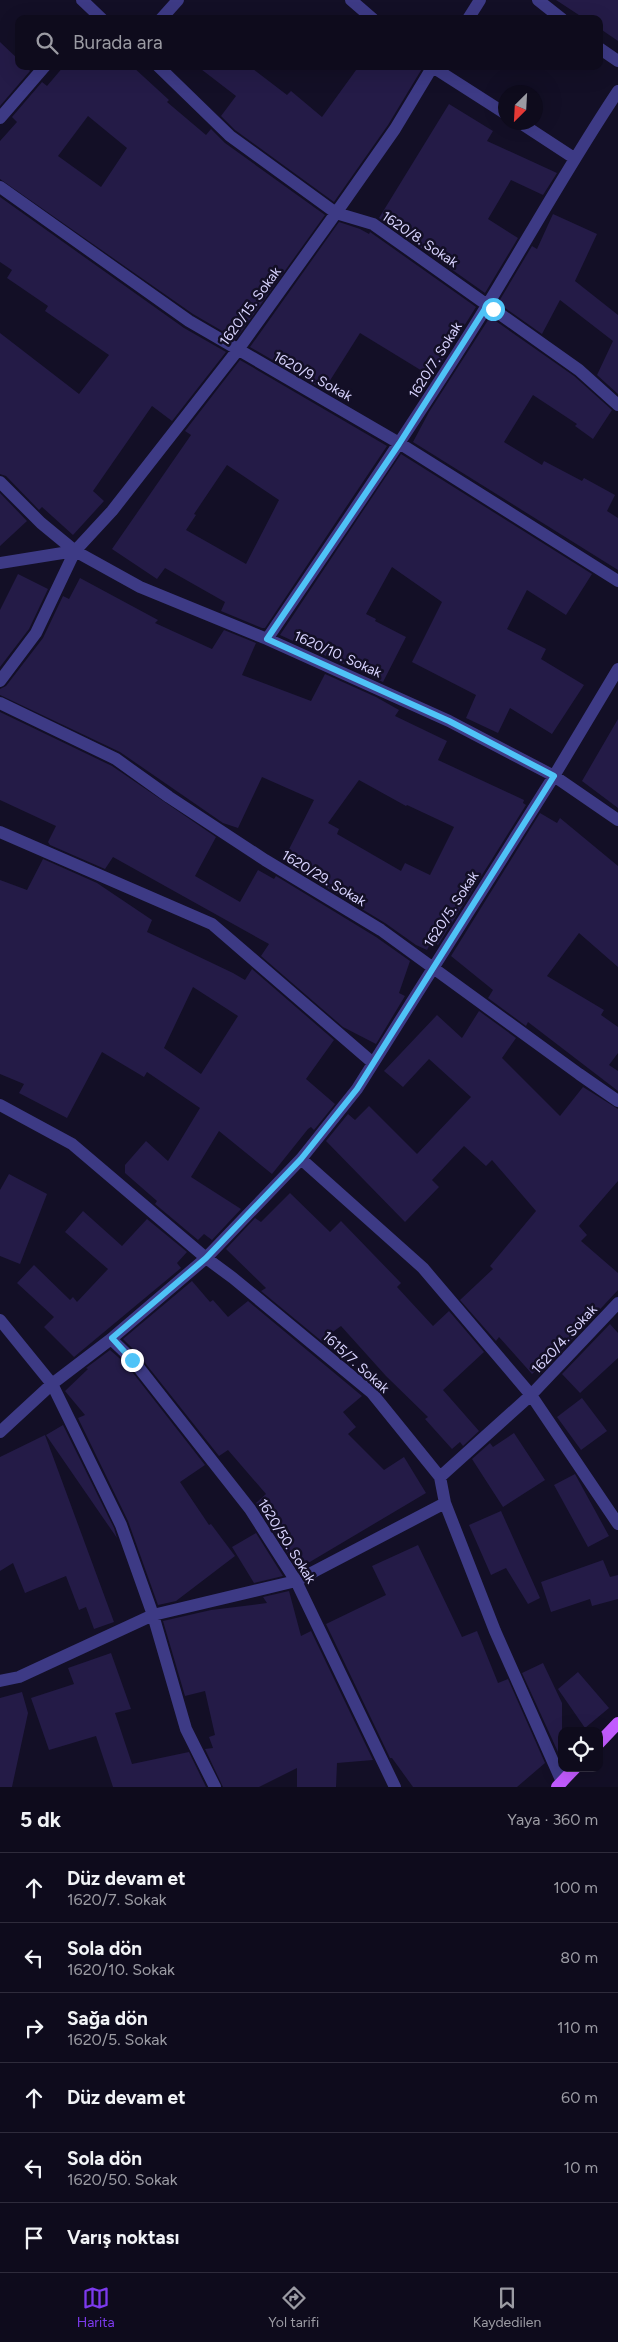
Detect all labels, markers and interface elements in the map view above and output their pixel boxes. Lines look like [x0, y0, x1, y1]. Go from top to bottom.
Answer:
search box [15, 15, 603, 70]
icon: search [33, 29, 61, 57]
text: Burada ara [73, 31, 163, 54]
north arrow [498, 85, 543, 130]
street label: 1620/8. Sokak [378, 208, 461, 271]
street label: 1620/15. Sokak [216, 263, 285, 349]
route start [482, 298, 505, 321]
street label: 1620/7. Sokak [405, 319, 466, 402]
street label: 1620/9. Sokak [270, 348, 355, 405]
street label: 1620/10. Sokak [291, 627, 385, 681]
street label: 1620/29. Sokak [278, 847, 369, 910]
street label: 1620/5. Sokak [420, 868, 483, 951]
street label: 1620/4. Sokak [528, 1301, 601, 1377]
street label: 1615/7. Sokak [319, 1328, 393, 1397]
route end [121, 1349, 144, 1372]
street label: 1620/50. Sokak [254, 1496, 319, 1587]
map controls [558, 1727, 603, 1772]
button: locate [558, 1727, 603, 1772]
text: 5 dk [20, 1807, 61, 1832]
text: Yaya · 360 m [507, 1810, 598, 1829]
text: Düz devam et [67, 1867, 186, 1890]
icon: ahead [20, 1874, 48, 1902]
text: 100 m [553, 1878, 598, 1897]
text: 1620/7. Sokak [67, 1890, 167, 1909]
text: Sola dön [67, 1937, 142, 1960]
icon: left [20, 1944, 48, 1972]
text: 80 m [560, 1948, 598, 1967]
text: 1620/10. Sokak [67, 1960, 175, 1979]
text: Sağa dön [67, 2007, 148, 2030]
icon: right [20, 2014, 48, 2042]
text: 110 m [557, 2018, 598, 2037]
text: 1620/5. Sokak [67, 2030, 167, 2049]
icon: ahead [20, 2084, 48, 2112]
text: Düz devam et [67, 2086, 186, 2109]
text: 60 m [561, 2088, 598, 2107]
text: Sola dön [67, 2147, 142, 2170]
icon: left [20, 2154, 48, 2182]
text: 10 m [564, 2158, 598, 2177]
text: 1620/50. Sokak [67, 2170, 177, 2189]
icon: arrive [20, 2224, 48, 2252]
text: Varış noktası [67, 2226, 179, 2249]
tab: Harita [77, 2284, 115, 2331]
tab: Yol tarifi [268, 2284, 319, 2331]
tab: Kaydedilen [473, 2284, 541, 2331]

